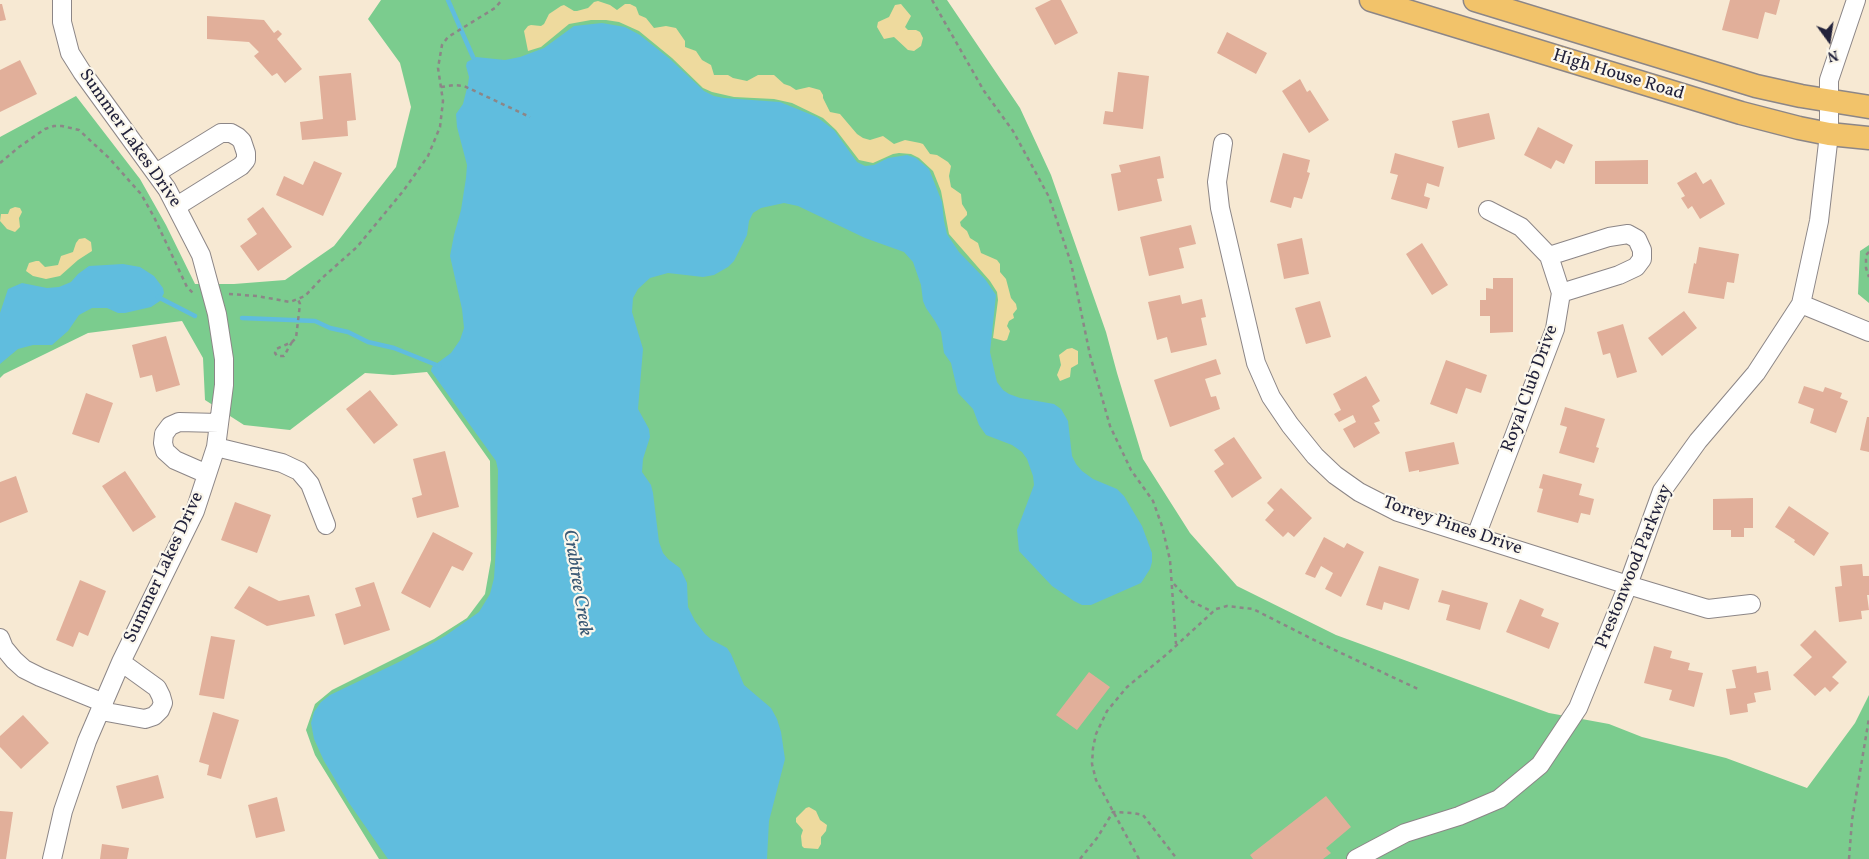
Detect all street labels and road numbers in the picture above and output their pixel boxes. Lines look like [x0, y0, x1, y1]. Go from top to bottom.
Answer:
street label: High House Road [1550, 46, 1686, 106]
street label: Summer Lakes Drive [73, 66, 185, 212]
street label: Royal Club Drive [1498, 322, 1564, 456]
street label: Prestonwood Parkway [1592, 482, 1678, 652]
street label: Summer Lakes Drive [121, 489, 209, 647]
street label: Torrey Pines Drive [1379, 493, 1525, 561]

